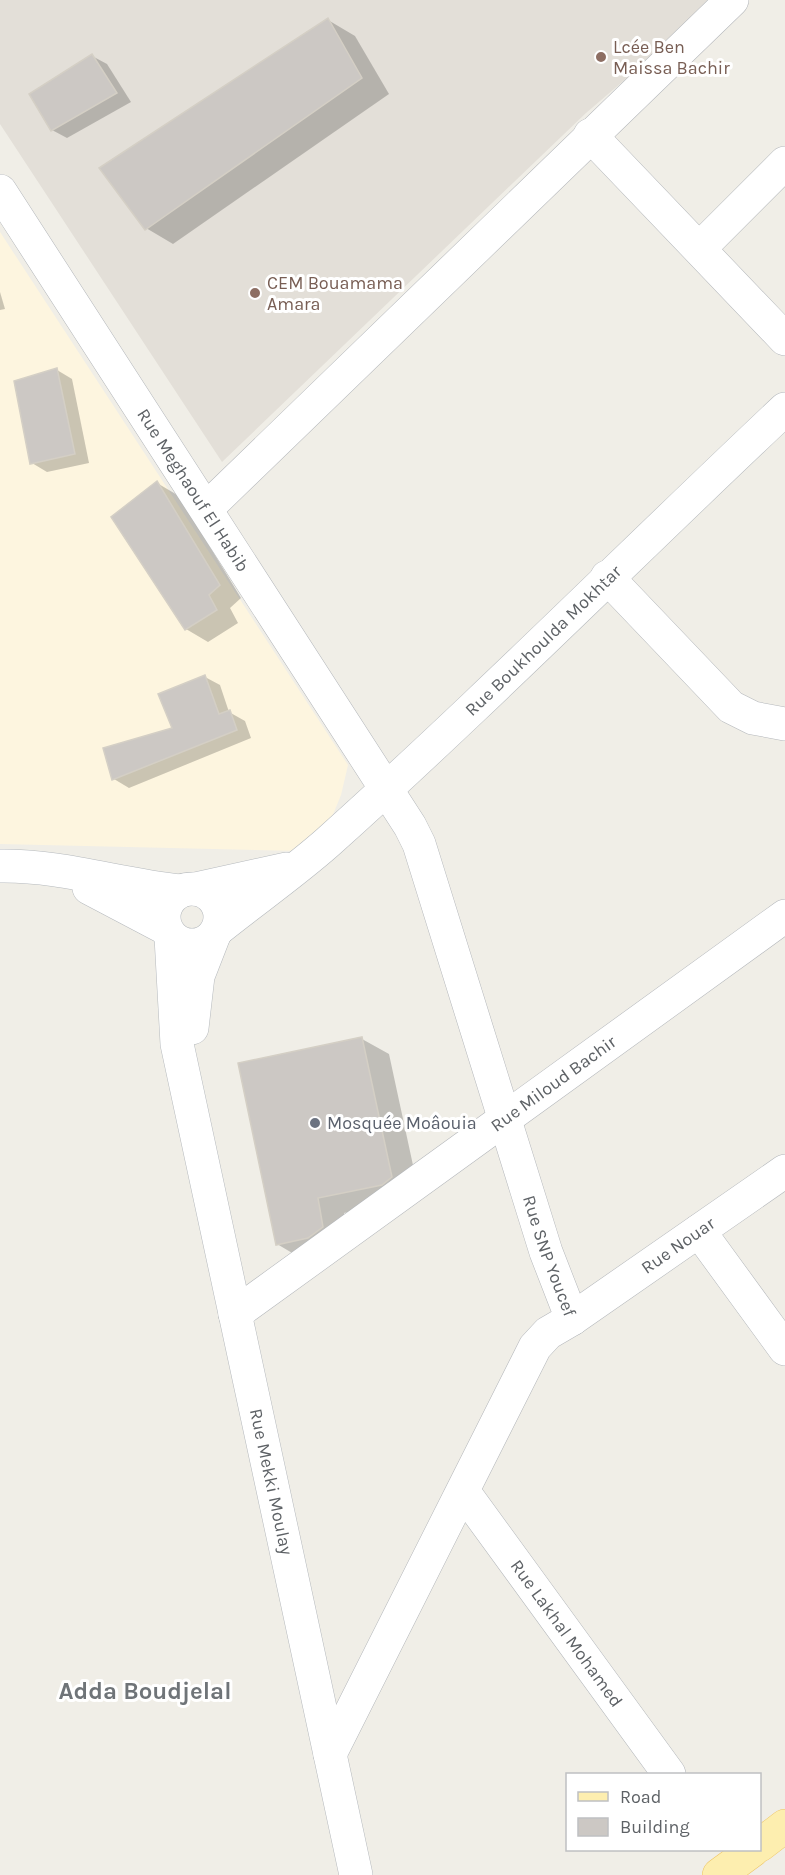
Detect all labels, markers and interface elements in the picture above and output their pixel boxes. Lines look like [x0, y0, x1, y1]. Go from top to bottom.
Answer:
place label: Lcée Ben Maissa Bachir [613, 36, 730, 79]
marker: Lcée Ben Maissa Bachir [594, 50, 608, 64]
place label: CEM Bouamama Amara [267, 272, 403, 315]
marker: CEM Bouamama Amara [248, 286, 262, 300]
street label: Rue Meghaouf El Habib [132, 404, 254, 576]
street label: Rue Boukhoulda Mokhtar [460, 560, 626, 721]
street label: Rue Miloud Bachir [486, 1030, 621, 1136]
place label: Mosquée Moâouia [327, 1112, 477, 1134]
marker: Mosquée Moâouia [308, 1116, 322, 1130]
street label: Rue SNP Youcef [518, 1193, 581, 1320]
street label: Rue Nouar [637, 1212, 720, 1279]
street label: Rue Mekki Moulay [245, 1406, 298, 1558]
street label: Rue Lakhal Mohamed [506, 1555, 627, 1711]
district label: Adda Boudjelal [59, 1677, 231, 1705]
legend [566, 1773, 761, 1851]
text: Road [620, 1786, 661, 1808]
text: Building [620, 1816, 690, 1838]

